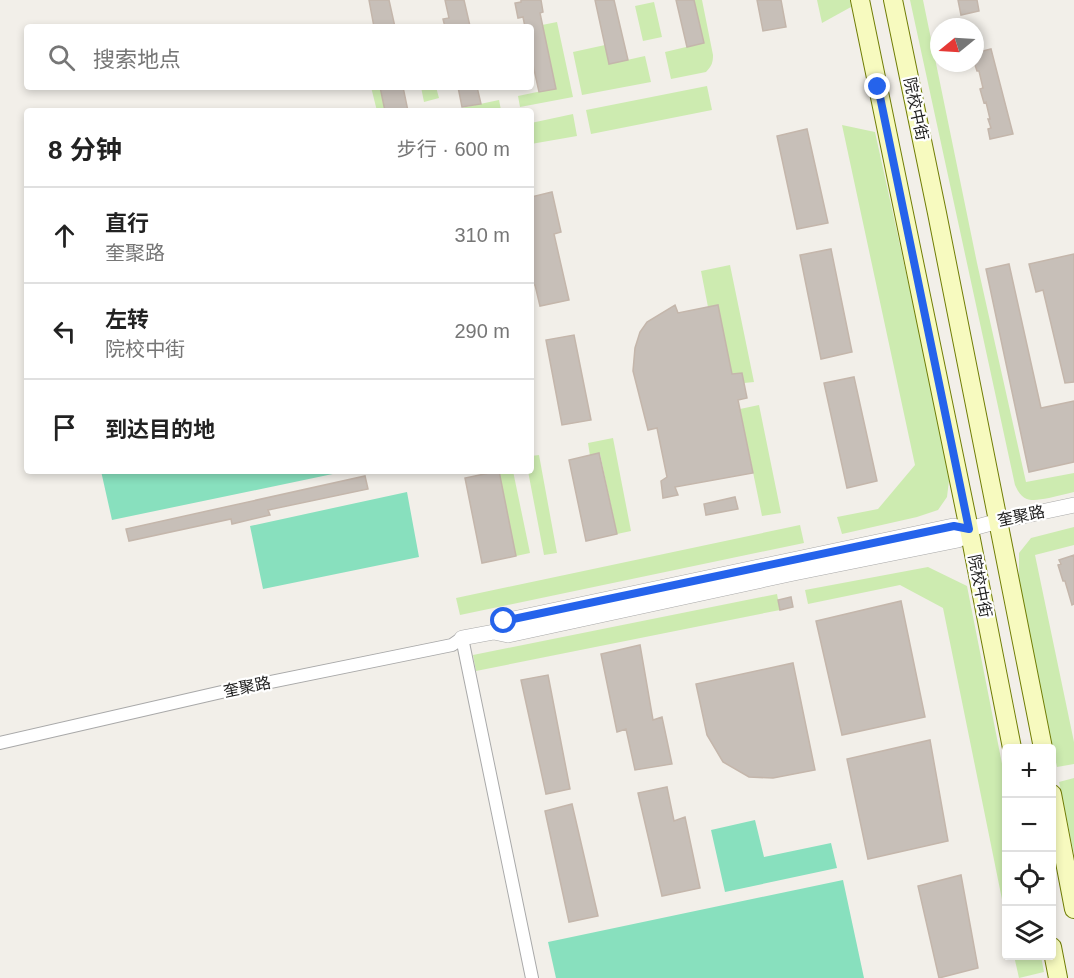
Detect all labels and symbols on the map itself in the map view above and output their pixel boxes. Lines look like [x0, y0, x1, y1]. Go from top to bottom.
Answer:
north arrow [930, 18, 984, 72]
route end [864, 73, 890, 99]
street label: 院校中街 [901, 76, 931, 142]
street label: 奎聚路 [996, 503, 1046, 529]
street label: 院校中街 [966, 553, 994, 619]
route start [490, 607, 516, 633]
street label: 奎聚路 [222, 674, 272, 700]

